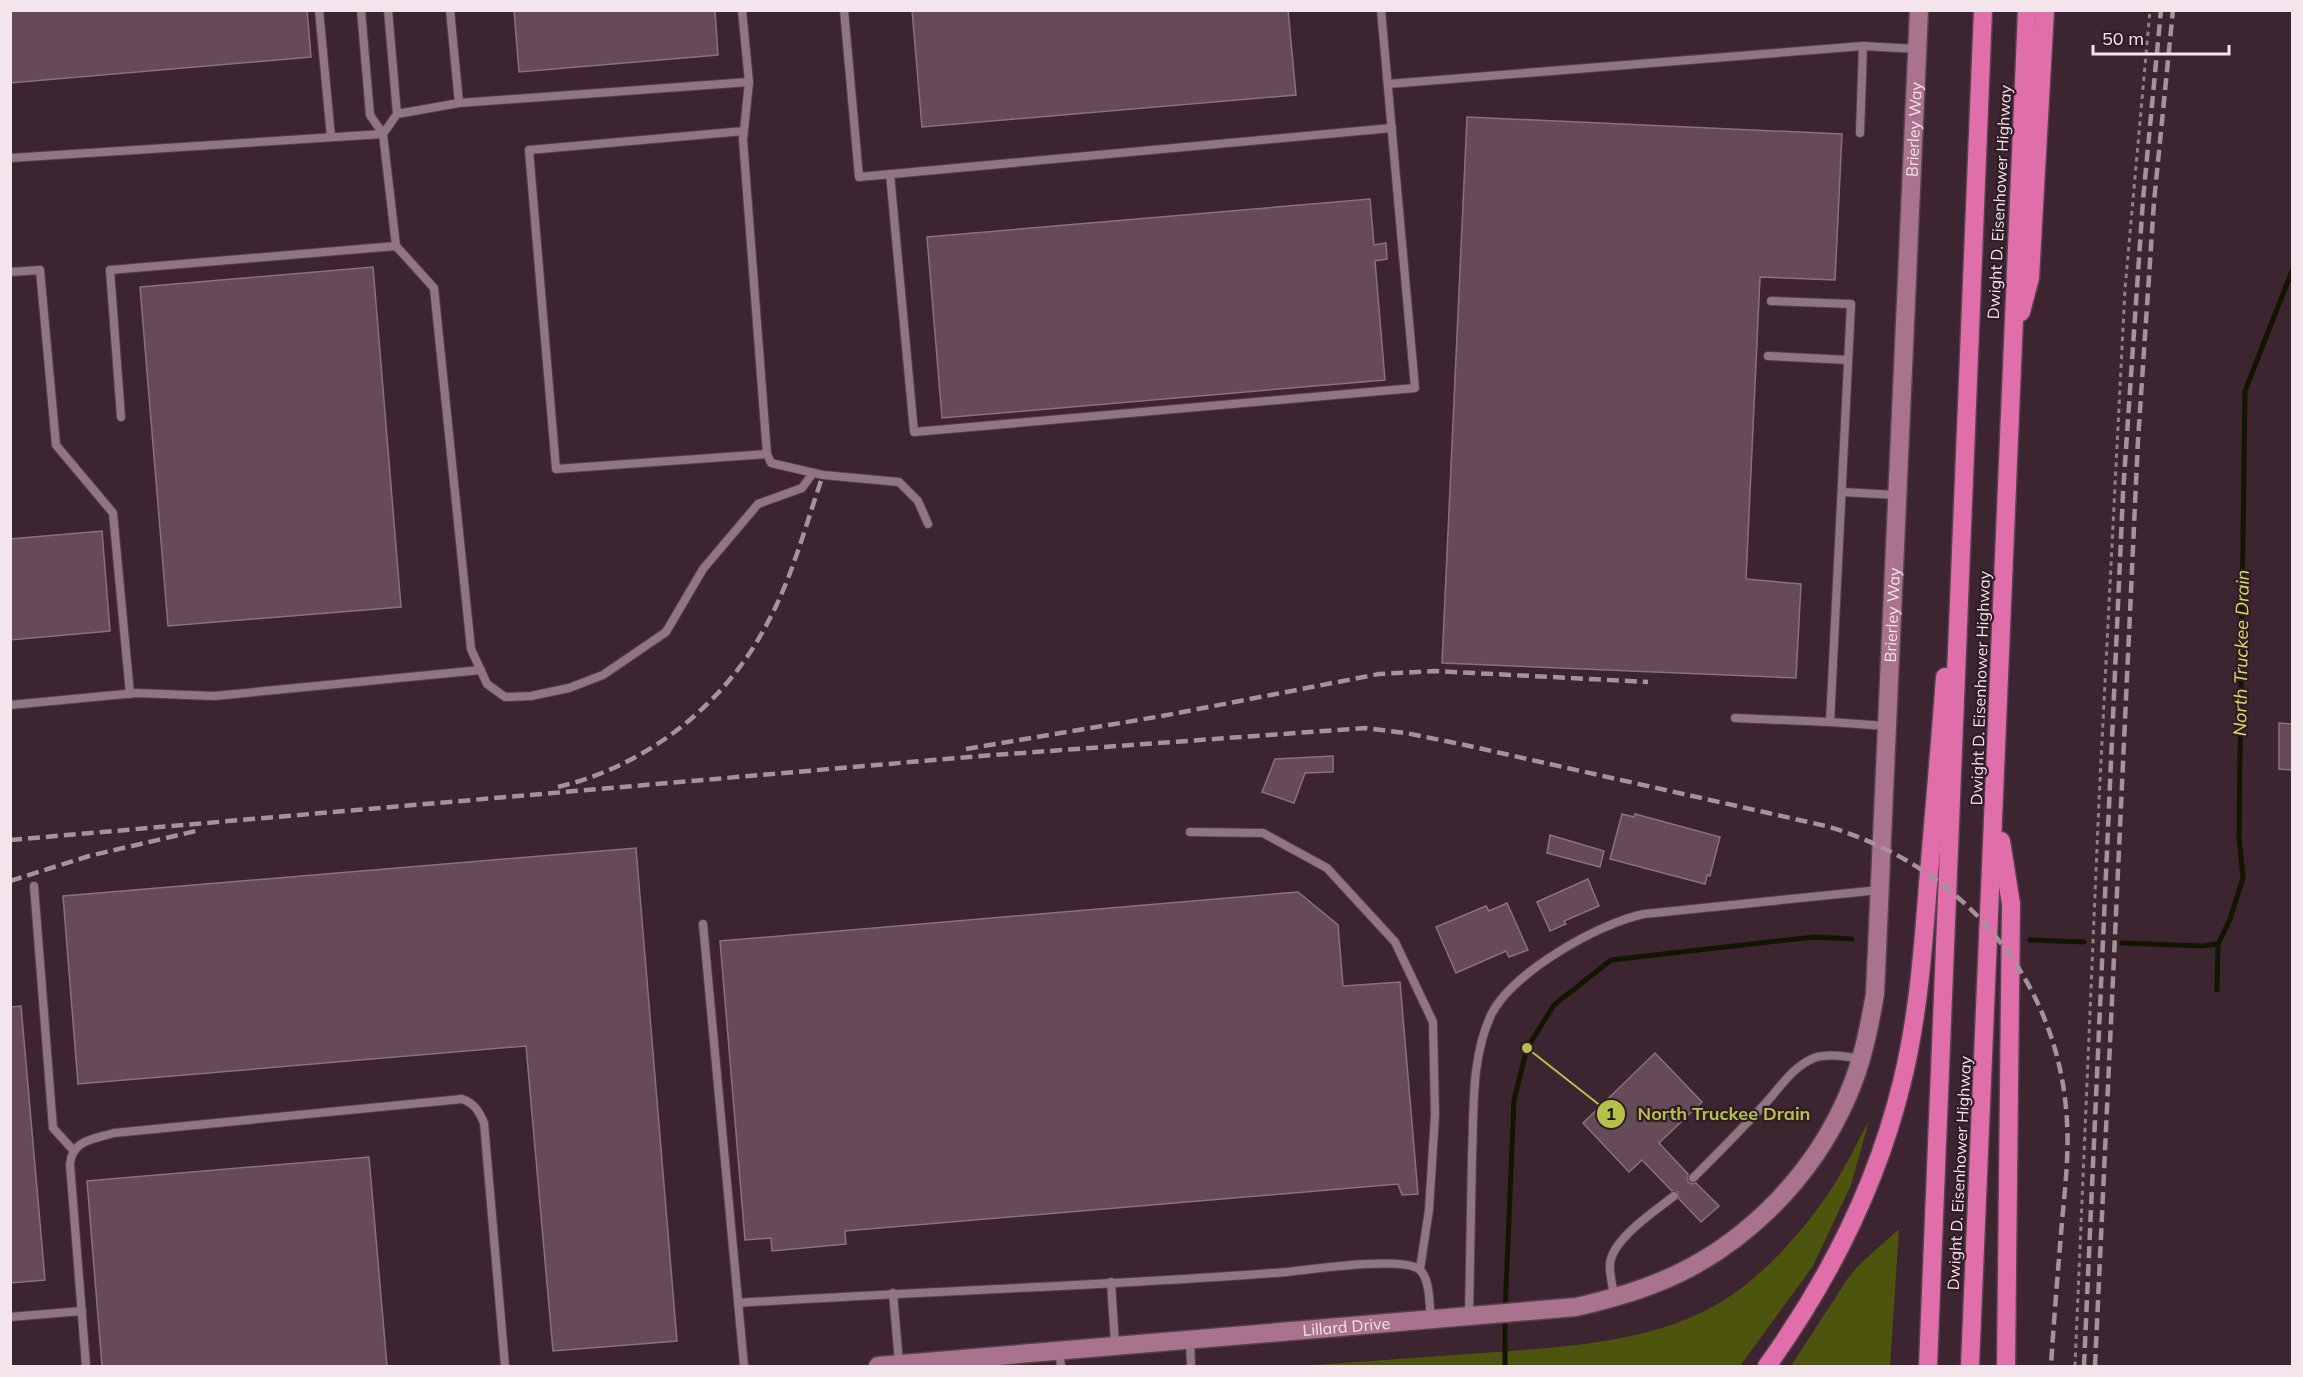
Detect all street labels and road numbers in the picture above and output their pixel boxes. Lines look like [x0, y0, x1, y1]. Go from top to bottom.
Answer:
street label: Brierley Way [1902, 81, 1926, 177]
street label: Dwight D. Eisenhower Highway [1983, 84, 2015, 320]
street label: Brierley Way [1880, 566, 1904, 663]
street label: Dwight D. Eisenhower Highway [1966, 570, 1994, 806]
street label: Dwight D. Eisenhower Highway [1943, 1055, 1975, 1291]
street label: Lillard Drive [1302, 1313, 1391, 1340]

